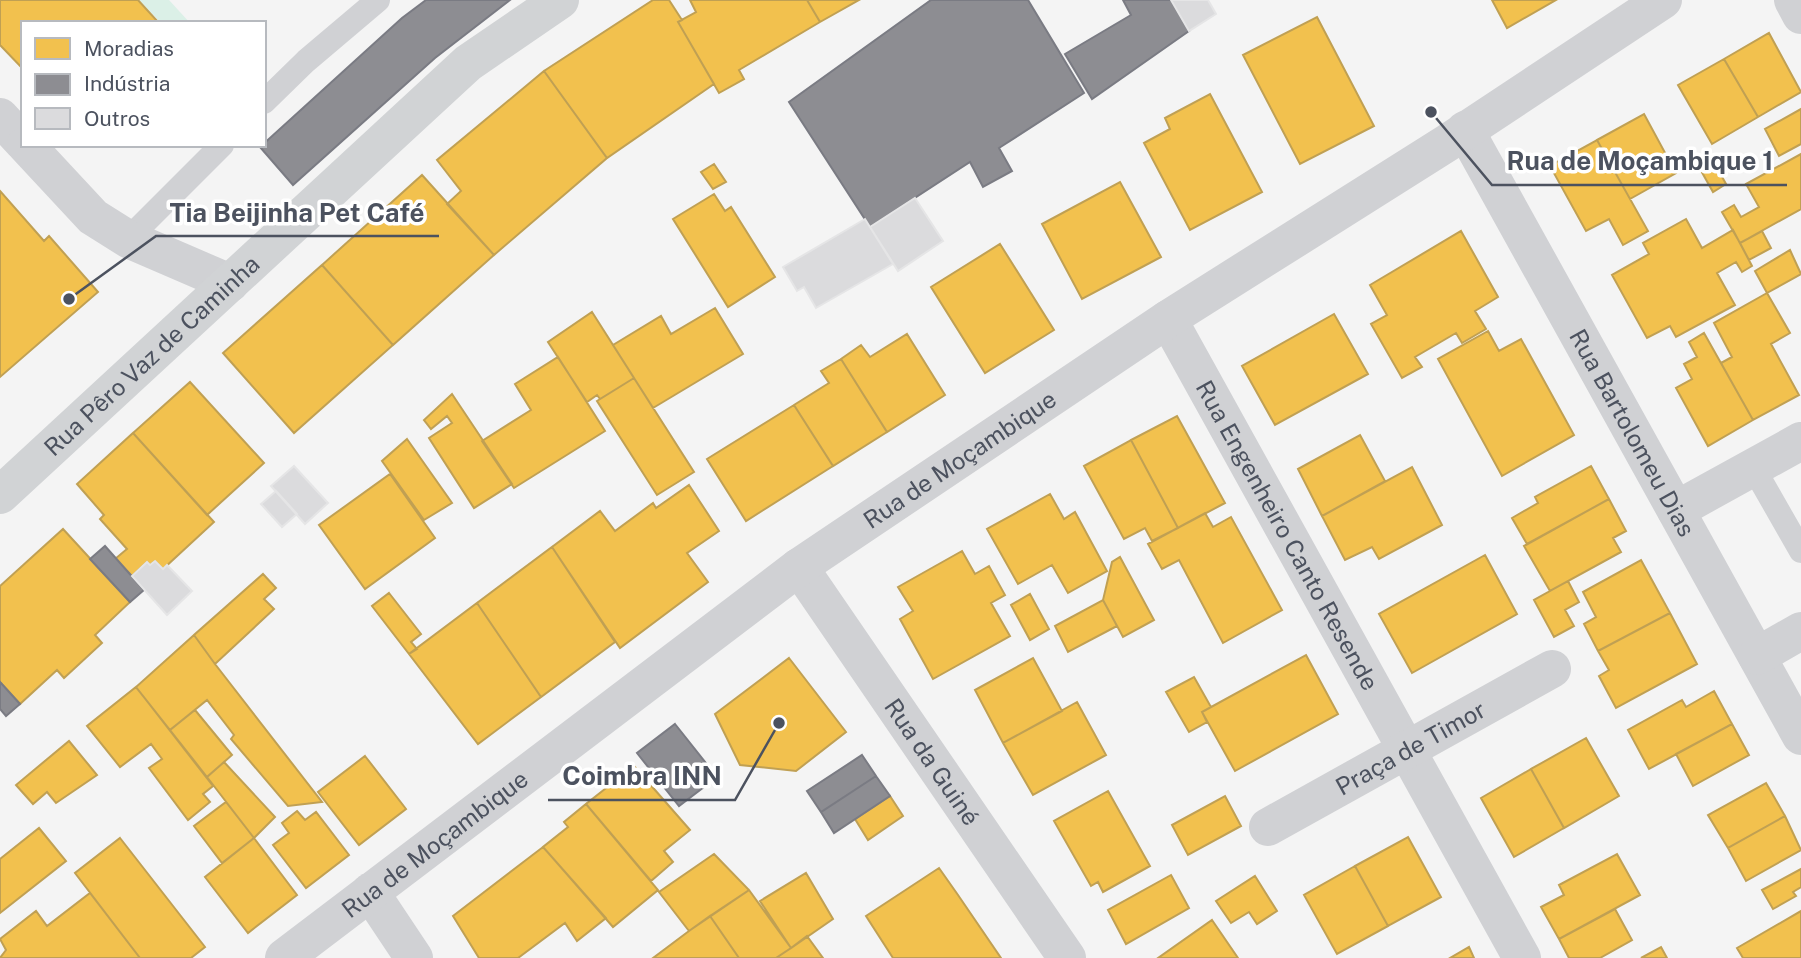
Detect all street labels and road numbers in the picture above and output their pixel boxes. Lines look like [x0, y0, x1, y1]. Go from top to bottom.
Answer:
street label: Rua Pêro Vaz de Caminha [38, 249, 265, 461]
street label: Rua Bartolomeu Dias [1564, 324, 1701, 541]
street label: Rua Engenheiro Canto Resende [1191, 375, 1385, 695]
street label: Rua de Moçambique [858, 384, 1061, 534]
street label: Rua da Guiné [879, 693, 986, 830]
street label: Praça de Timor [1331, 695, 1490, 801]
street label: Rua de Moçambique [336, 764, 533, 923]

